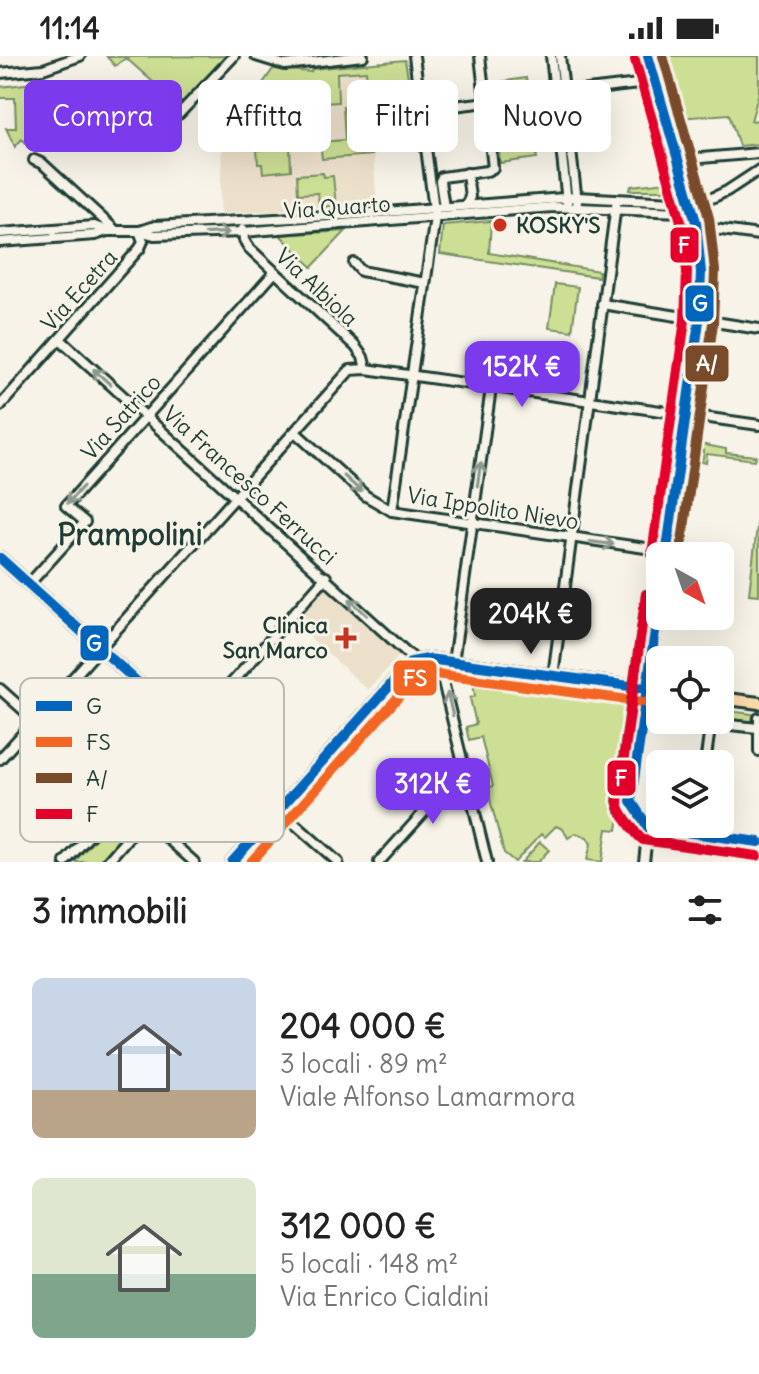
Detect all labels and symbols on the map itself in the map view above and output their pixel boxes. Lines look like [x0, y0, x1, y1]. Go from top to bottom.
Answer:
street label: Via Quarto [283, 189, 391, 225]
place label: KOSKY'S [516, 211, 601, 239]
marker: KOSKY'S [491, 216, 509, 234]
one-way arrow [203, 225, 230, 240]
line badge: F [669, 226, 700, 264]
text: F [678, 231, 691, 259]
street label: Via Albiola [270, 242, 364, 332]
street label: Via Ecetra [35, 243, 123, 337]
line badge: G [684, 284, 715, 323]
text: G [692, 289, 708, 317]
pin: 152K € [457, 341, 587, 409]
line badge: A/ [684, 344, 730, 383]
text: A/ [696, 349, 718, 377]
street label: Via Satrico [75, 368, 167, 466]
one-way arrow [93, 368, 113, 386]
street label: Via Francesco Ferrucci [157, 400, 343, 570]
one-way arrow [472, 462, 487, 488]
one-way arrow [343, 475, 363, 493]
street label: Via Ippolito Nievo [405, 481, 581, 535]
one-way arrow [66, 485, 85, 505]
district label: Prampolini [58, 515, 202, 553]
one-way arrow [588, 535, 615, 550]
north arrow [646, 542, 734, 630]
pin: 204K € [466, 588, 596, 656]
one-way arrow [348, 597, 368, 616]
place label: Clinica San Marco [223, 611, 328, 664]
line badge: G [79, 624, 110, 662]
marker: Clinica San Marco [335, 627, 357, 649]
text: G [86, 629, 102, 657]
line badge: FS [392, 659, 438, 697]
text: FS [403, 664, 427, 692]
legend [20, 678, 284, 842]
text: G [86, 692, 102, 720]
one-way arrow [441, 692, 456, 718]
text: FS [86, 728, 111, 756]
pin: 312K € [368, 758, 498, 826]
line badge: F [606, 759, 637, 797]
text: A/ [86, 764, 108, 792]
text: F [615, 764, 628, 792]
text: F [86, 800, 98, 828]

